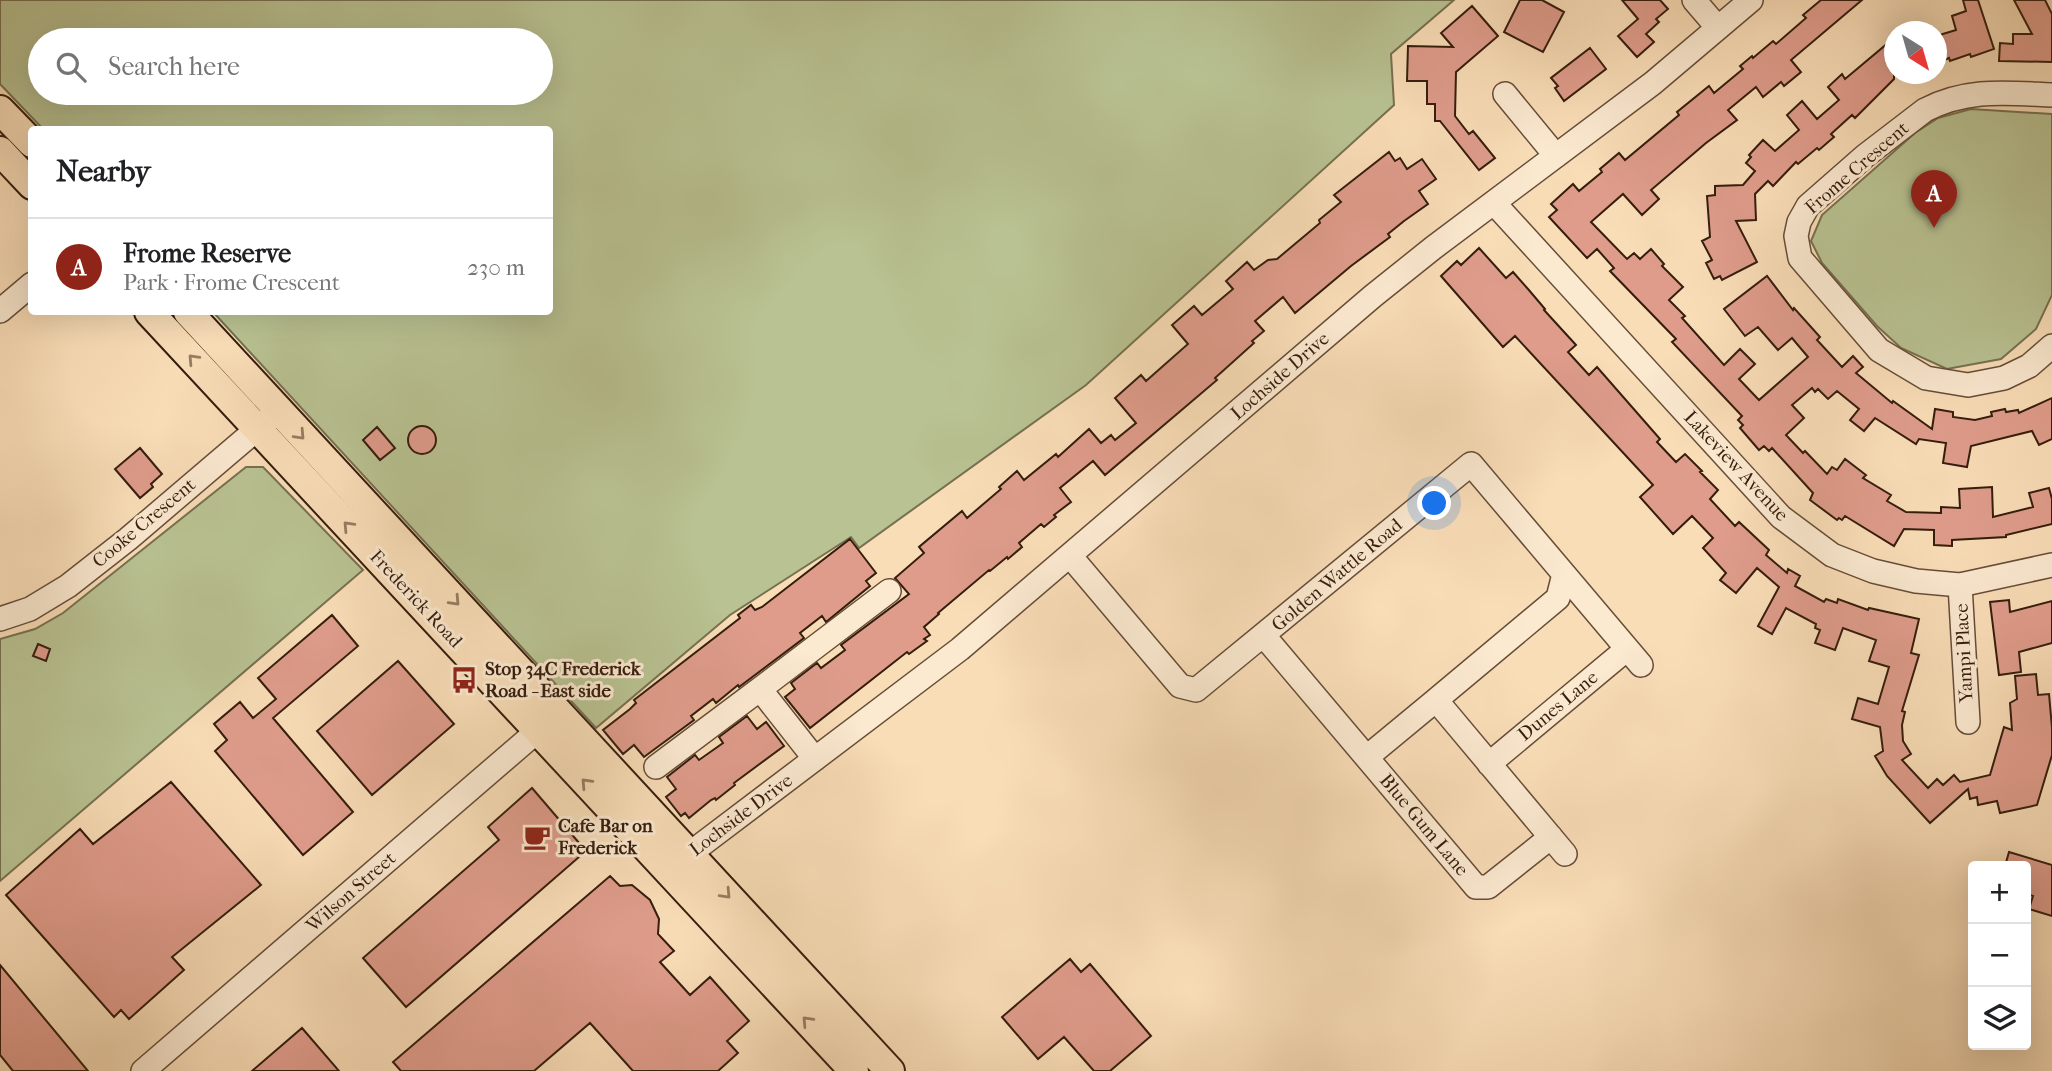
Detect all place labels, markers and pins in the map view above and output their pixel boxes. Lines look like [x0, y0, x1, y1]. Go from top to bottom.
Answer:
pin: A [1911, 170, 1957, 228]
place label: Stop 34C Frederick Road - East side [485, 658, 642, 702]
bus stop icon: Stop 34C Frederick Road - East side [449, 665, 479, 695]
place label: Cafe Bar on Frederick [557, 815, 654, 859]
cafe icon: Cafe Bar on Frederick [522, 822, 552, 852]

